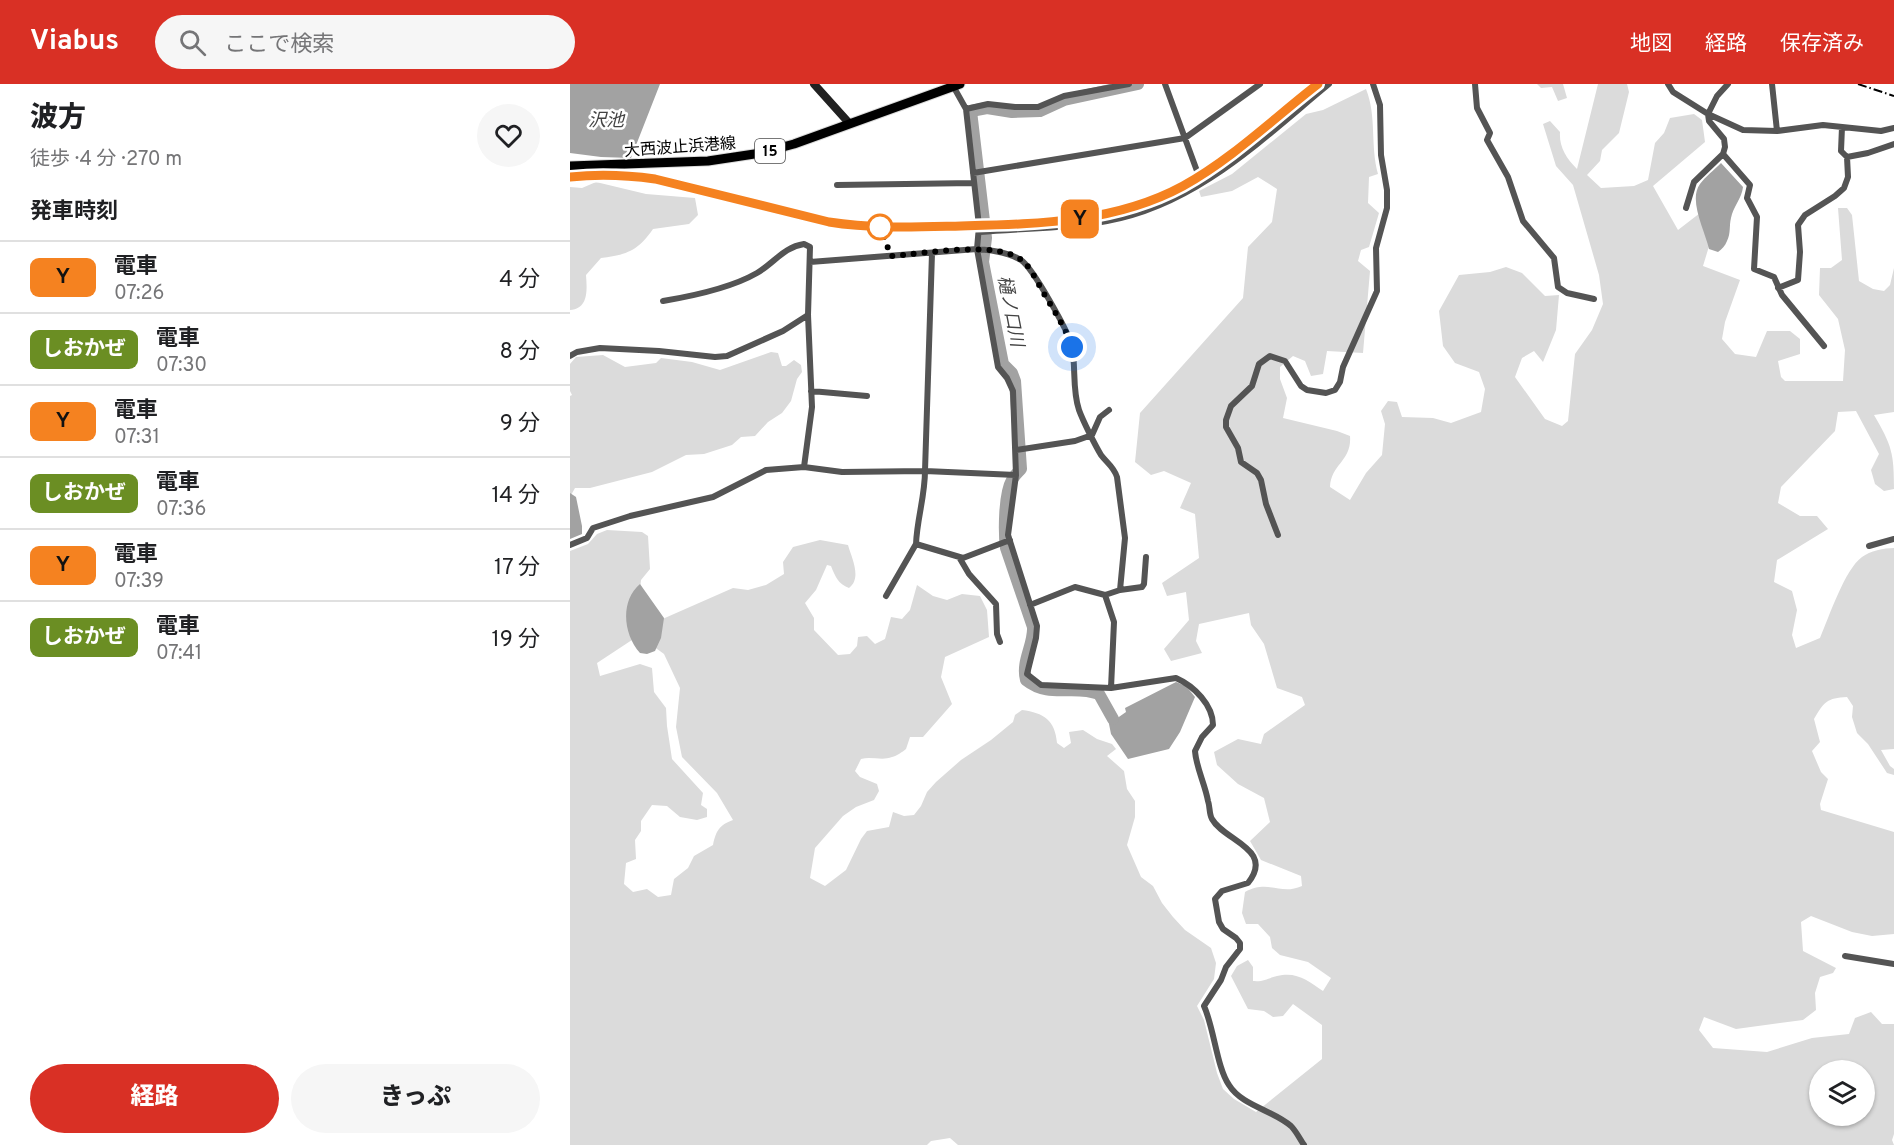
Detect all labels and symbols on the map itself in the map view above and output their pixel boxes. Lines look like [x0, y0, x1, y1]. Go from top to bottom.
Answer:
water label: 沢池 [588, 110, 626, 133]
street label: 大西波止浜港線 [624, 134, 737, 162]
road number: 15 [755, 139, 785, 163]
line badge: Y [1060, 200, 1100, 238]
unlabelled marker [867, 214, 893, 240]
water label: 樋ノ口川 [991, 274, 1028, 351]
your location [1057, 332, 1087, 362]

